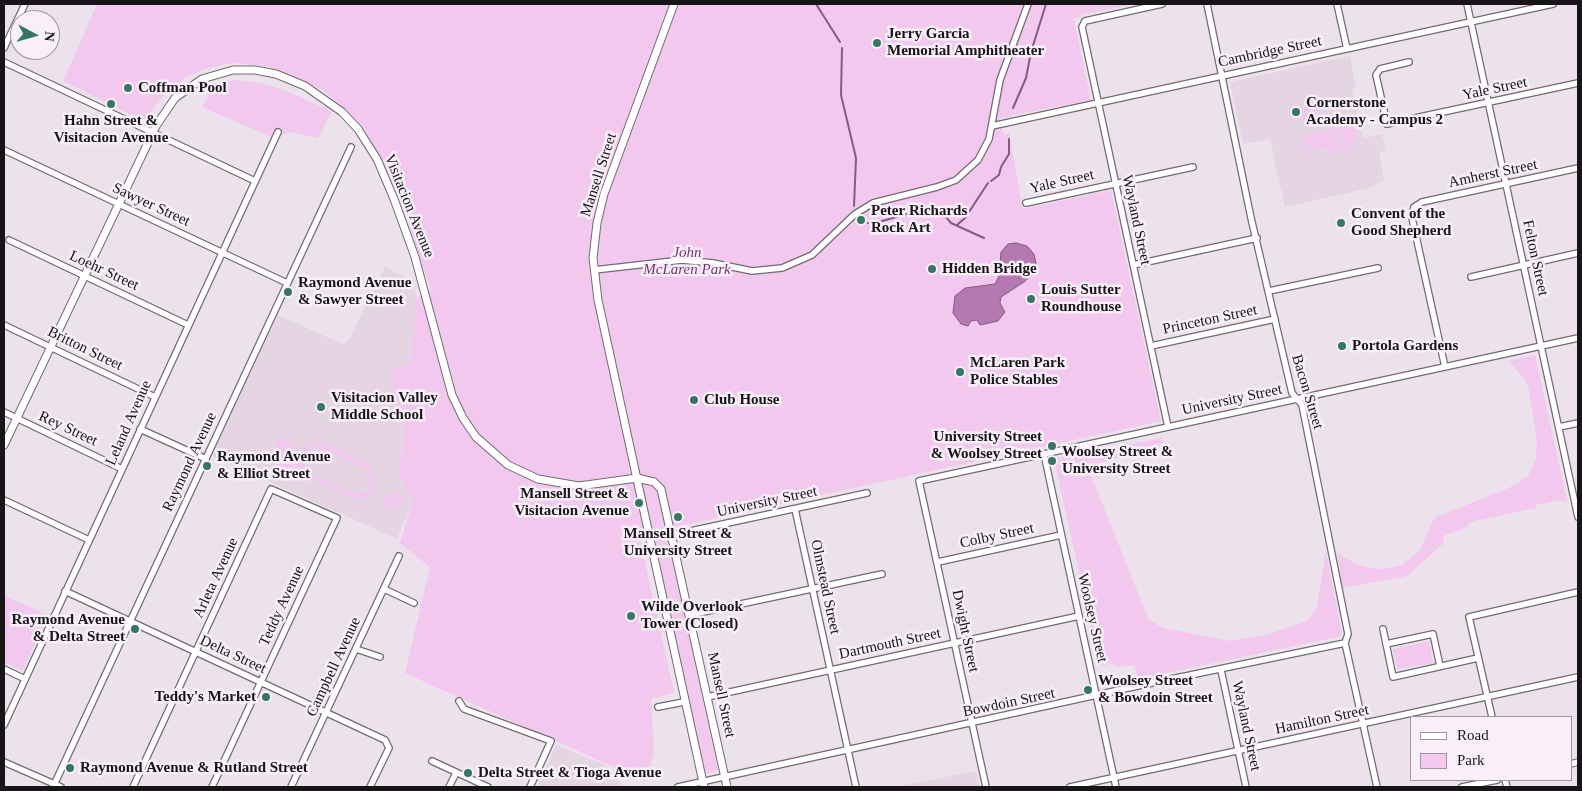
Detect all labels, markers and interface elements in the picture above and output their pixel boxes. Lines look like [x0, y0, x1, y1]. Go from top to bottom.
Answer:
north arrow [10, 10, 60, 60]
place label: Jerry Garcia Memorial Amphitheater [887, 25, 1044, 60]
text: N [41, 31, 57, 42]
street label: Cambridge Street [1217, 32, 1323, 72]
marker: Jerry Garcia Memorial Amphitheater [871, 37, 883, 49]
street label: Yale Street [1461, 73, 1529, 105]
place label: Coffman Pool [138, 79, 227, 97]
marker: Coffman Pool [122, 82, 134, 94]
place label: Cornerstone Academy - Campus 2 [1306, 94, 1443, 129]
marker: Hahn Street & Visitacion Avenue [105, 98, 117, 110]
marker: Cornerstone Academy - Campus 2 [1290, 106, 1302, 118]
place label: Hahn Street & Visitacion Avenue [54, 112, 168, 147]
street label: Mansell Street [577, 131, 621, 219]
street label: Visitacion Avenue [380, 152, 438, 260]
street label: Amherst Street [1447, 156, 1539, 192]
street label: Yale Street [1028, 166, 1096, 198]
street label: Wayland Street [1118, 173, 1154, 267]
street label: Sawyer Street [109, 179, 193, 231]
place label: Peter Richards Rock Art [871, 202, 967, 237]
place label: Convent of the Good Shepherd [1351, 205, 1451, 240]
marker: Peter Richards Rock Art [855, 214, 867, 226]
marker: Convent of the Good Shepherd [1335, 217, 1347, 229]
street label: Felton Street [1518, 218, 1552, 298]
park label: John McLaren Park [643, 244, 731, 279]
street label: Loehr Street [66, 247, 142, 295]
place label: Hidden Bridge [942, 260, 1037, 278]
marker: Hidden Bridge [926, 263, 938, 275]
place label: Raymond Avenue & Sawyer Street [298, 274, 411, 309]
place label: Louis Sutter Roundhouse [1041, 281, 1121, 316]
marker: Raymond Avenue & Sawyer Street [282, 286, 294, 298]
marker: Louis Sutter Roundhouse [1025, 293, 1037, 305]
street label: Princeton Street [1161, 301, 1259, 339]
street label: Britton Street [45, 323, 125, 375]
place label: Portola Gardens [1352, 337, 1458, 355]
marker: Portola Gardens [1336, 340, 1348, 352]
street label: Bacon Street [1287, 353, 1327, 431]
place label: McLaren Park Police Stables [970, 354, 1065, 389]
marker: McLaren Park Police Stables [954, 366, 966, 378]
street label: Leland Avenue [102, 378, 156, 468]
street label: University Street [1180, 381, 1284, 419]
place label: Visitacion Valley Middle School [331, 389, 438, 424]
place label: Club House [704, 391, 779, 409]
marker: Club House [688, 394, 700, 406]
marker: Visitacion Valley Middle School [315, 401, 327, 413]
street label: Rey Street [36, 408, 100, 450]
street label: Raymond Avenue [159, 409, 221, 515]
place label: University Street & Woolsey Street [931, 428, 1042, 463]
marker: University Street & Woolsey Street [1046, 440, 1058, 452]
place label: Woolsey Street & University Street [1062, 443, 1173, 478]
place label: Raymond Avenue & Elliot Street [217, 448, 330, 483]
marker: Woolsey Street & University Street [1046, 455, 1058, 467]
marker: Raymond Avenue & Elliot Street [201, 460, 213, 472]
street label: University Street [715, 483, 819, 521]
place label: Mansell Street & Visitacion Avenue [514, 485, 629, 520]
marker: Mansell Street & Visitacion Avenue [633, 497, 645, 509]
marker: Mansell Street & University Street [672, 511, 684, 523]
street label: Colby Street [958, 519, 1036, 553]
place label: Mansell Street & University Street [624, 525, 732, 560]
street label: Arleta Avenue [190, 535, 242, 621]
street label: Olmstead Street [806, 538, 844, 636]
street label: Teddy Avenue [256, 563, 308, 649]
street label: Woolsey Street [1073, 572, 1111, 664]
street label: Dwight Street [947, 588, 983, 674]
place label: Wilde Overlook Tower (Closed) [641, 598, 743, 633]
marker: Wilde Overlook Tower (Closed) [625, 610, 637, 622]
place label: Raymond Avenue & Delta Street [12, 611, 125, 646]
street label: Campbell Avenue [303, 614, 365, 720]
marker: Raymond Avenue & Delta Street [129, 623, 141, 635]
street label: Dartmouth Street [837, 624, 943, 664]
street label: Delta Street [197, 632, 269, 678]
street label: Mansell Street [703, 651, 739, 739]
place label: Woolsey Street & Bowdoin Street [1098, 672, 1213, 707]
street label: Wayland Street [1228, 679, 1264, 773]
street label: Bowdoin Street [961, 684, 1057, 722]
marker: Woolsey Street & Bowdoin Street [1082, 684, 1094, 696]
place label: Teddy's Market [154, 688, 256, 706]
marker: Teddy's Market [260, 691, 272, 703]
street label: Hamilton Street [1273, 701, 1371, 739]
legend [1410, 716, 1572, 781]
text: Road [1457, 727, 1489, 743]
text: Park [1457, 752, 1485, 768]
place label: Raymond Avenue & Rutland Street [80, 759, 308, 777]
marker: Raymond Avenue & Rutland Street [64, 762, 76, 774]
place label: Delta Street & Tioga Avenue [478, 764, 661, 782]
marker: Delta Street & Tioga Avenue [462, 767, 474, 779]

